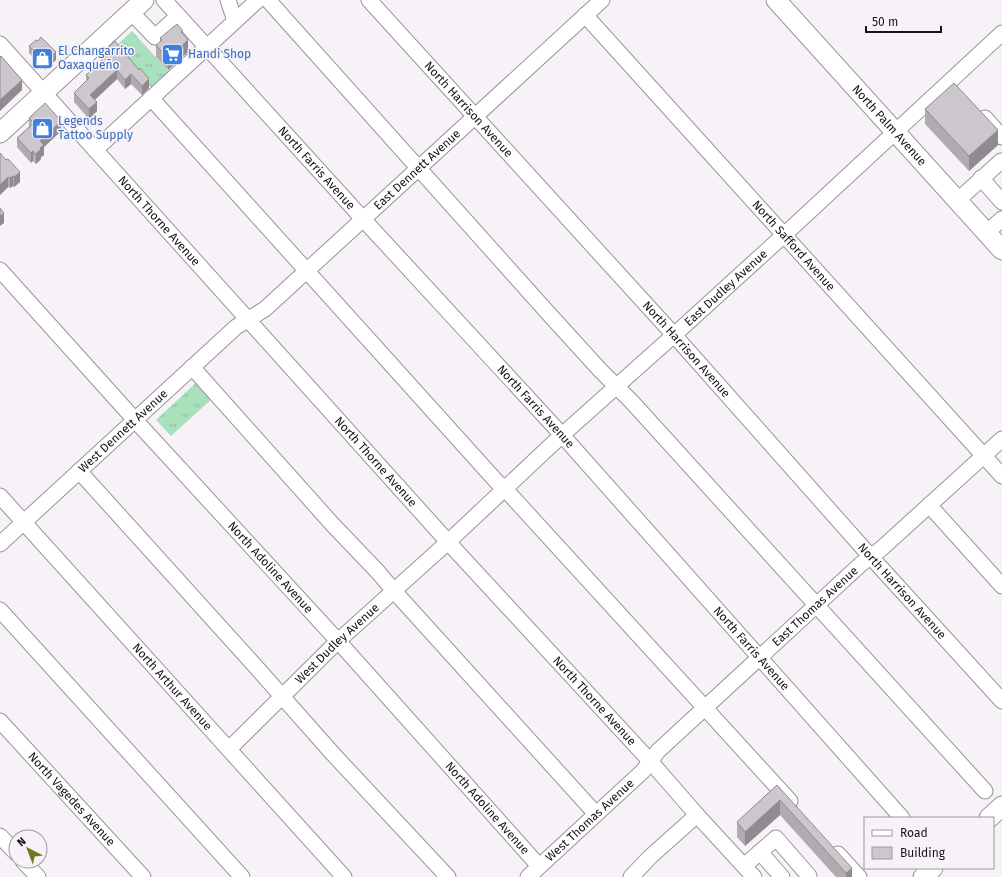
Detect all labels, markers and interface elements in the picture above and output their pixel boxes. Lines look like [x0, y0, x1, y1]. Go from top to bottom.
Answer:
scale bar [866, 8, 941, 34]
text: 50 m [872, 15, 898, 29]
supermarket icon: Handi Shop [159, 41, 185, 67]
place label: El Changarrito Oaxaqueño [58, 44, 135, 72]
shop icon: El Changarrito Oaxaqueño [29, 45, 55, 71]
place label: Handi Shop [188, 47, 251, 61]
street label: North Harrison Avenue [422, 59, 516, 160]
street label: North Palm Avenue [849, 82, 929, 169]
place label: Legends Tattoo Supply [58, 114, 133, 142]
shop icon: Legends Tattoo Supply [30, 115, 56, 141]
street label: North Farris Avenue [275, 124, 358, 212]
street label: East Dennett Avenue [371, 126, 463, 213]
street label: North Thorne Avenue [115, 173, 203, 269]
street label: North Safford Avenue [749, 198, 838, 294]
street label: East Dudley Avenue [682, 247, 770, 329]
street label: North Harrison Avenue [640, 298, 733, 400]
street label: North Farris Avenue [494, 362, 577, 451]
street label: West Dennett Avenue [75, 387, 170, 475]
street label: North Thorne Avenue [332, 414, 420, 510]
street label: North Adoline Avenue [225, 519, 316, 616]
street label: North Harrison Avenue [855, 540, 949, 642]
street label: East Thomas Avenue [769, 563, 861, 649]
street label: West Dudley Avenue [292, 601, 382, 687]
street label: North Farris Avenue [711, 604, 792, 693]
street label: North Arthur Avenue [129, 640, 215, 733]
street label: North Thorne Avenue [550, 653, 639, 748]
street label: North Vagedes Avenue [25, 749, 118, 849]
street label: North Adoline Avenue [442, 759, 532, 857]
street label: West Thomas Avenue [543, 776, 637, 864]
legend [864, 817, 994, 869]
text: Road [900, 826, 928, 840]
north arrow [8, 829, 48, 869]
text: N [15, 835, 29, 849]
text: Building [900, 846, 946, 860]

